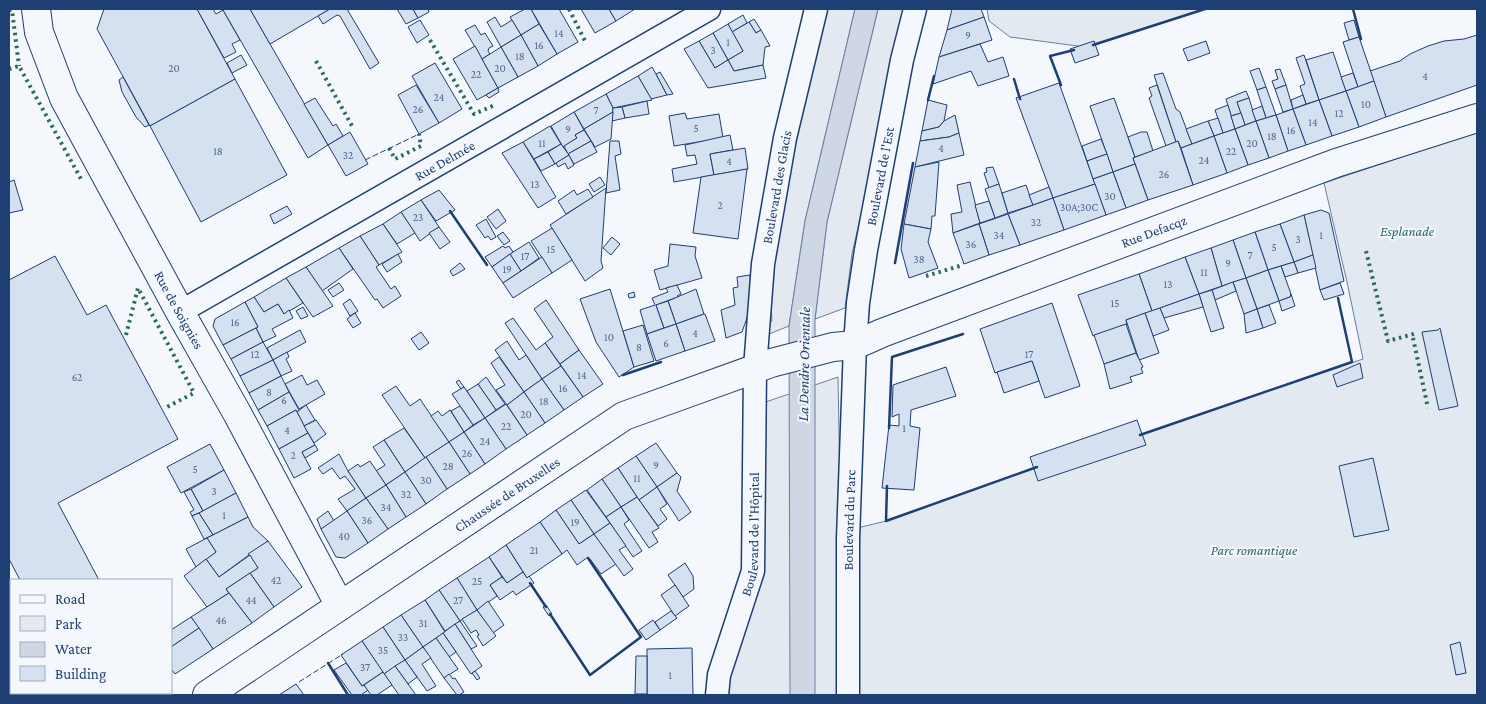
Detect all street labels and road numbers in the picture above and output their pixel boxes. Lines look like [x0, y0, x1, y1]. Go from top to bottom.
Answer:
street label: Boulevard de l'Est [863, 125, 897, 227]
street label: Boulevard des Glacis [759, 129, 795, 245]
street label: Rue Delmée [412, 137, 478, 184]
street label: Rue Defacqz [1119, 212, 1189, 251]
street label: Rue de Soignies [151, 268, 207, 352]
street label: Chaussée de Bruxelles [451, 453, 563, 535]
street label: Boulevard du Parc [840, 469, 859, 570]
street label: Boulevard de l'Hôpital [737, 472, 762, 598]

